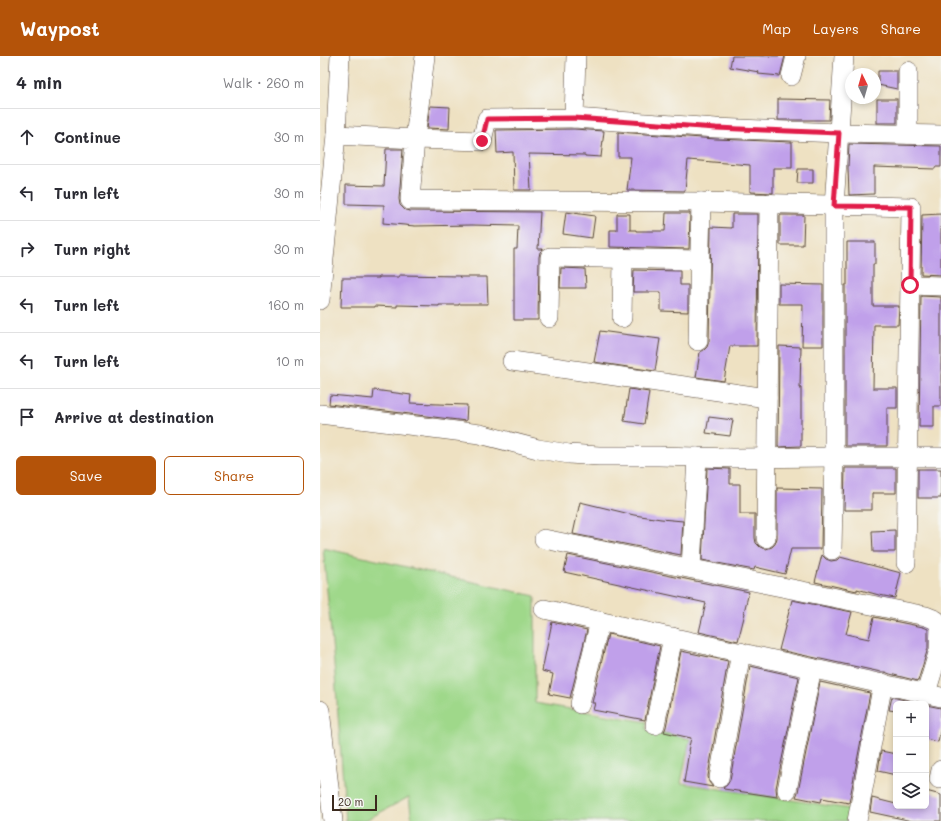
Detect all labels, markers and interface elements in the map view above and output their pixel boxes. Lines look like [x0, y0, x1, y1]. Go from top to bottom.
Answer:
text: Waypost [20, 16, 100, 41]
text: Map [762, 19, 791, 38]
text: Layers [813, 19, 859, 38]
text: Share [881, 19, 921, 38]
north arrow [845, 68, 881, 104]
text: 4 min [16, 71, 62, 93]
text: Walk · 260 m [223, 74, 304, 91]
icon: ahead [16, 126, 38, 148]
text: Continue [54, 127, 121, 147]
text: 30 m [274, 128, 304, 145]
route end [473, 132, 491, 150]
icon: left [16, 182, 38, 204]
text: Turn left [54, 183, 119, 203]
text: 30 m [274, 184, 304, 201]
icon: right [16, 238, 38, 260]
text: Turn right [54, 239, 131, 259]
text: 30 m [274, 240, 304, 257]
route start [901, 276, 919, 294]
icon: left [16, 294, 38, 316]
text: Turn left [54, 295, 119, 315]
text: 160 m [268, 296, 304, 313]
icon: left [16, 350, 38, 372]
text: Turn left [54, 351, 119, 371]
text: 10 m [276, 352, 304, 369]
icon: arrive [16, 406, 38, 428]
text: Arrive at destination [54, 407, 214, 427]
button: Save [16, 456, 156, 495]
button: Share [164, 456, 304, 495]
map controls [893, 701, 929, 809]
button: + [893, 701, 929, 737]
button: − [893, 737, 929, 773]
button: layers [893, 773, 929, 809]
scale bar [332, 793, 377, 812]
text: 20 m [338, 794, 363, 809]

